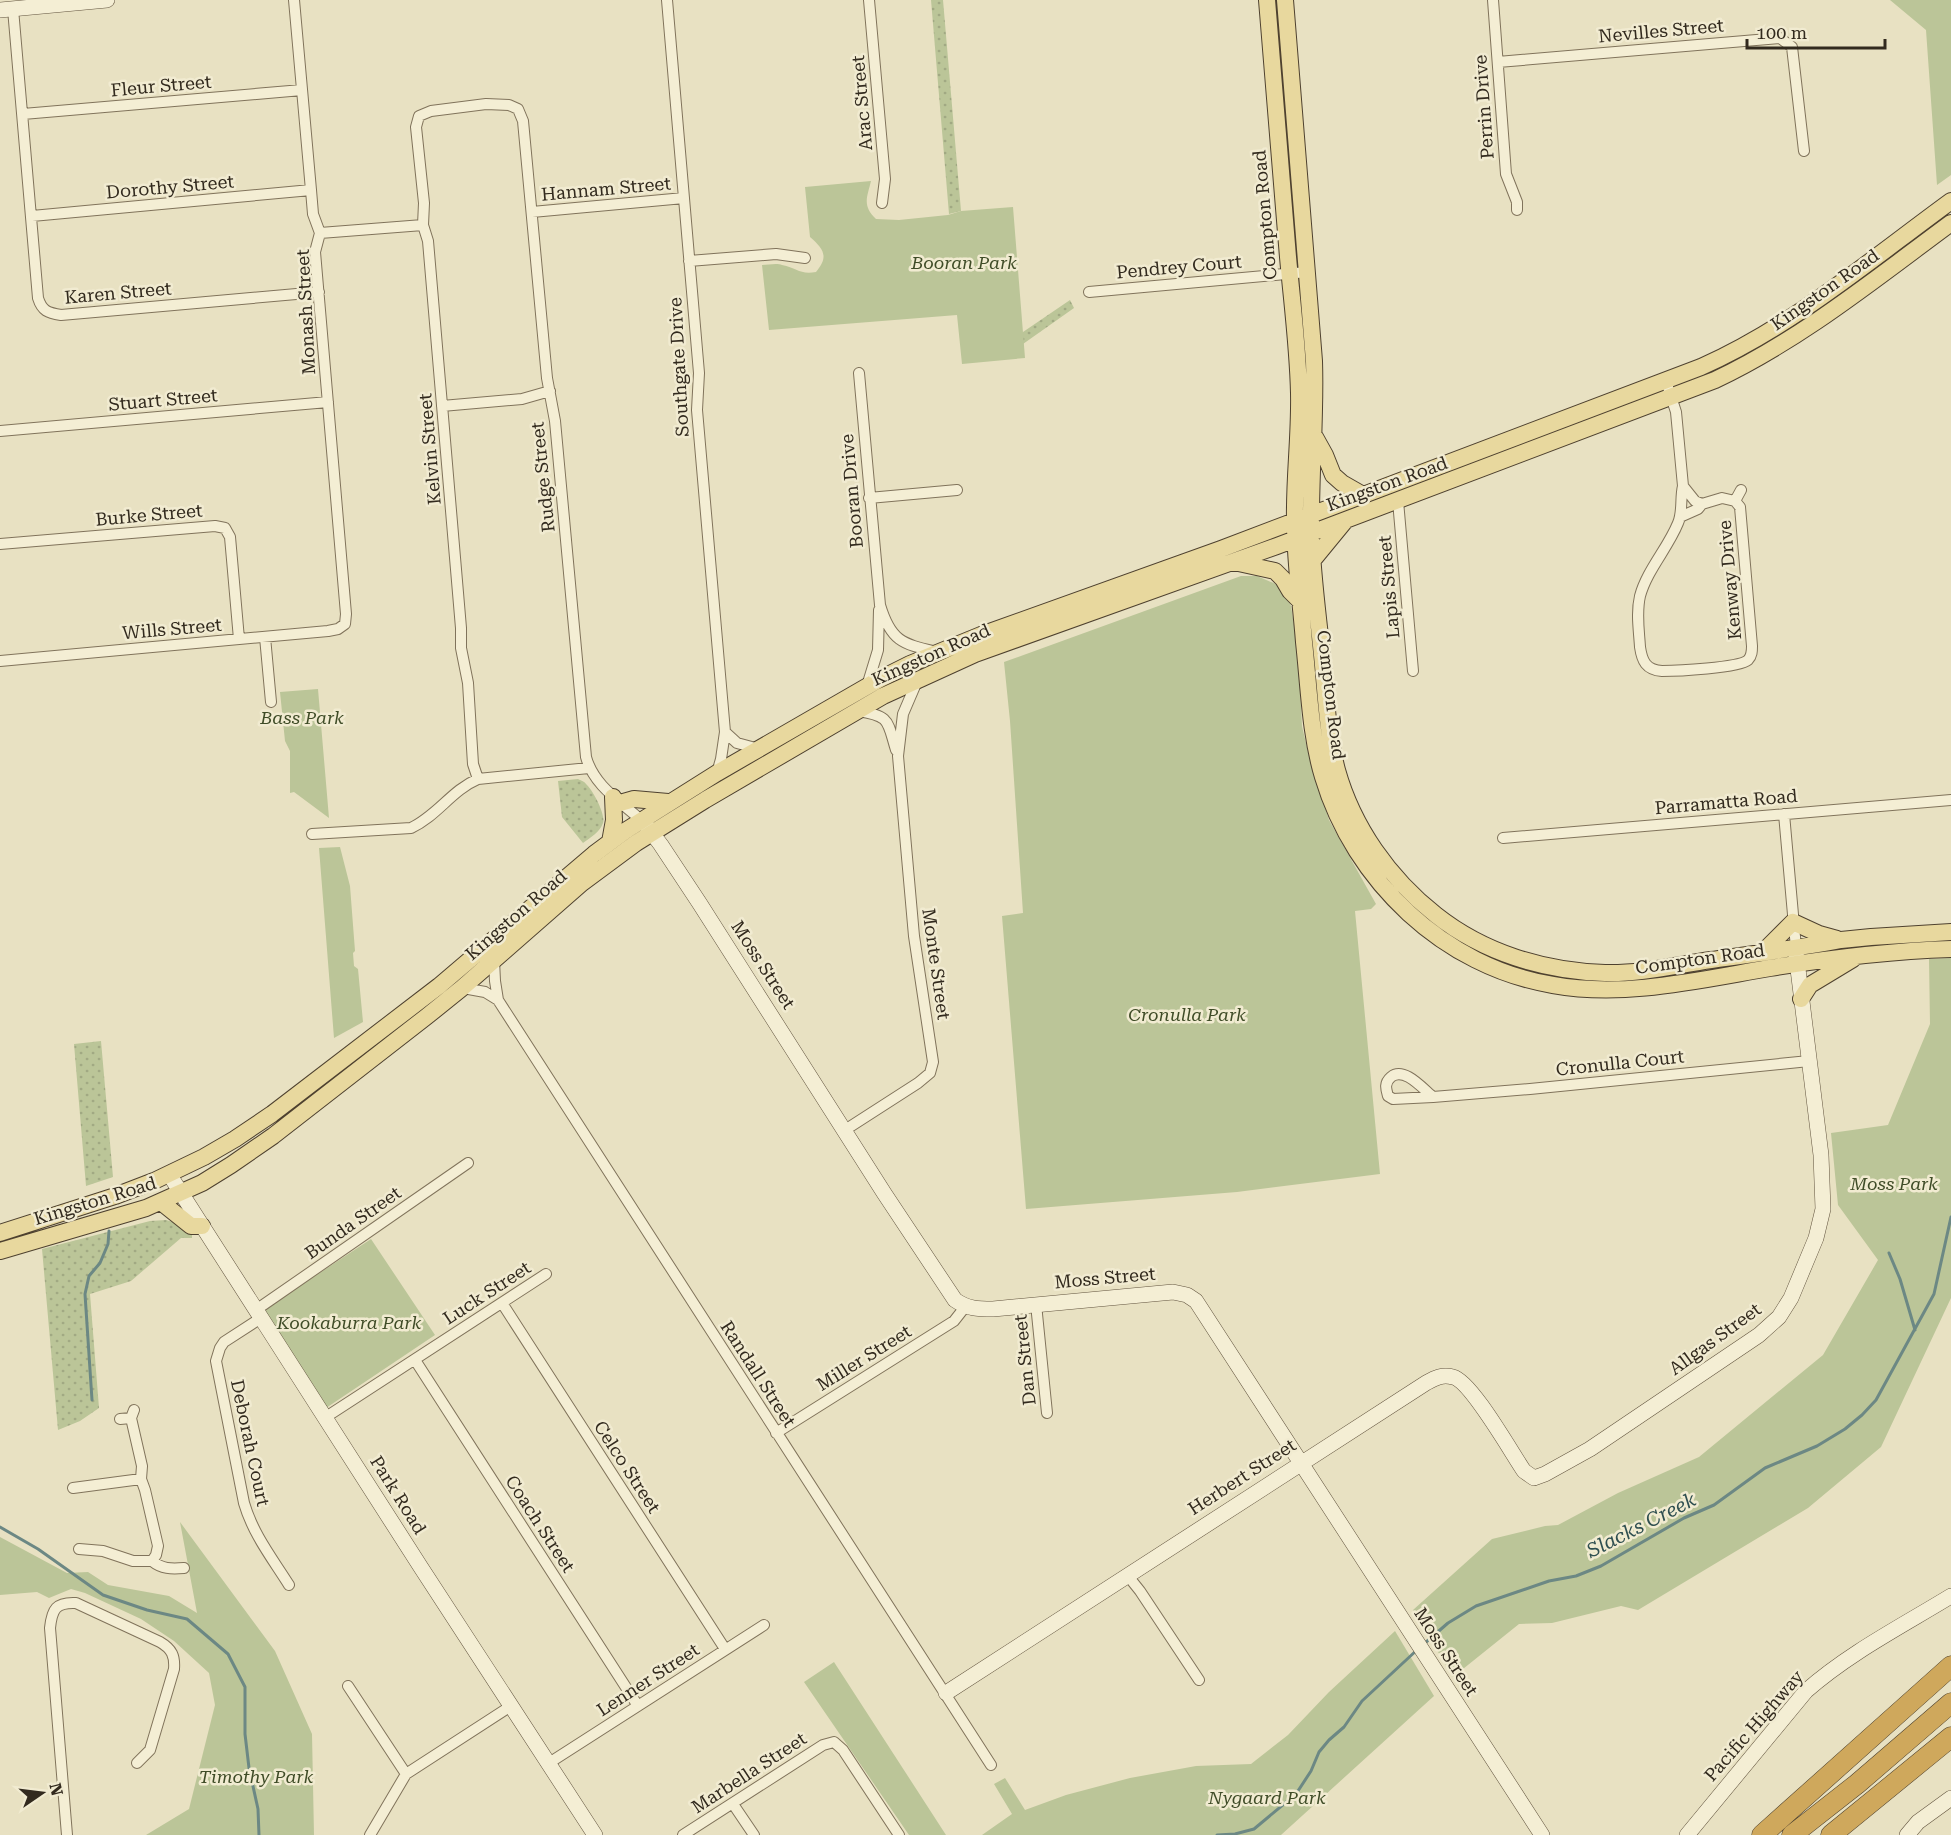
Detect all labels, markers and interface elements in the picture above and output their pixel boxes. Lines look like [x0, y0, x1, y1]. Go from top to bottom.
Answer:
scale bar [1747, 12, 1885, 50]
street label: Nevilles Street [1597, 15, 1725, 46]
text: 100 m [1756, 22, 1807, 43]
street label: Arac Street [847, 54, 876, 152]
street label: Perrin Drive [1469, 54, 1498, 160]
street label: Fleur Street [110, 71, 212, 100]
street label: Compton Road [1248, 149, 1281, 281]
street label: Dorothy Street [105, 170, 235, 203]
street label: Hannam Street [540, 172, 672, 205]
street label: Kingston Road [1767, 244, 1883, 335]
street label: Monash Street [292, 248, 319, 375]
street label: Pendrey Court [1115, 251, 1243, 282]
park label: Booran Park [910, 252, 1017, 273]
street label: Karen Street [64, 277, 173, 308]
street label: Southgate Drive [664, 297, 693, 437]
street label: Stuart Street [108, 384, 219, 415]
street label: Kelvin Street [414, 392, 445, 506]
street label: Rudge Street [526, 421, 559, 533]
street label: Booran Drive [836, 433, 867, 549]
street label: Kingston Road [1324, 452, 1451, 515]
street label: Burke Street [95, 499, 204, 530]
street label: Kenway Drive [1714, 519, 1745, 641]
street label: Lapis Street [1374, 534, 1403, 639]
street label: Wills Street [121, 614, 223, 643]
street label: Kingston Road [868, 619, 994, 690]
street label: Compton Road [1313, 629, 1350, 761]
park label: Bass Park [259, 707, 344, 728]
street label: Parramatta Road [1654, 785, 1799, 818]
street label: Kingston Road [461, 865, 571, 964]
street label: Monte Street [918, 907, 955, 1021]
street label: Moss Street [727, 917, 800, 1013]
street label: Compton Road [1634, 939, 1766, 978]
park label: Cronulla Park [1128, 1004, 1246, 1025]
street label: Cronulla Court [1555, 1045, 1685, 1080]
street label: Kingston Road [31, 1172, 159, 1229]
park label: Moss Park [1849, 1173, 1938, 1194]
street label: Bunda Street [301, 1182, 405, 1263]
street label: Luck Street [439, 1256, 535, 1329]
street label: Moss Street [1054, 1263, 1157, 1292]
street label: Allgas Street [1665, 1298, 1765, 1379]
park label: Kookaburra Park [276, 1312, 421, 1333]
street label: Dan Street [1009, 1313, 1040, 1407]
street label: Randall Street [716, 1317, 801, 1431]
street label: Miller Street [813, 1320, 915, 1395]
street label: Deborah Court [227, 1378, 274, 1509]
street label: Celco Street [590, 1417, 665, 1517]
street label: Herbert Street [1184, 1434, 1300, 1519]
street label: Park Road [366, 1452, 431, 1538]
street label: Coach Street [501, 1471, 580, 1576]
water label: Slacks Creek [1582, 1487, 1700, 1563]
street label: Moss Street [1410, 1604, 1483, 1700]
street label: Lenner Street [593, 1639, 703, 1720]
street label: Pacific Highway [1700, 1666, 1808, 1785]
street label: Marbella Street [687, 1728, 810, 1817]
north arrow [12, 1763, 72, 1823]
park label: Timothy Park [199, 1766, 313, 1787]
text: N [45, 1781, 67, 1798]
park label: Nygaard Park [1207, 1787, 1326, 1808]

